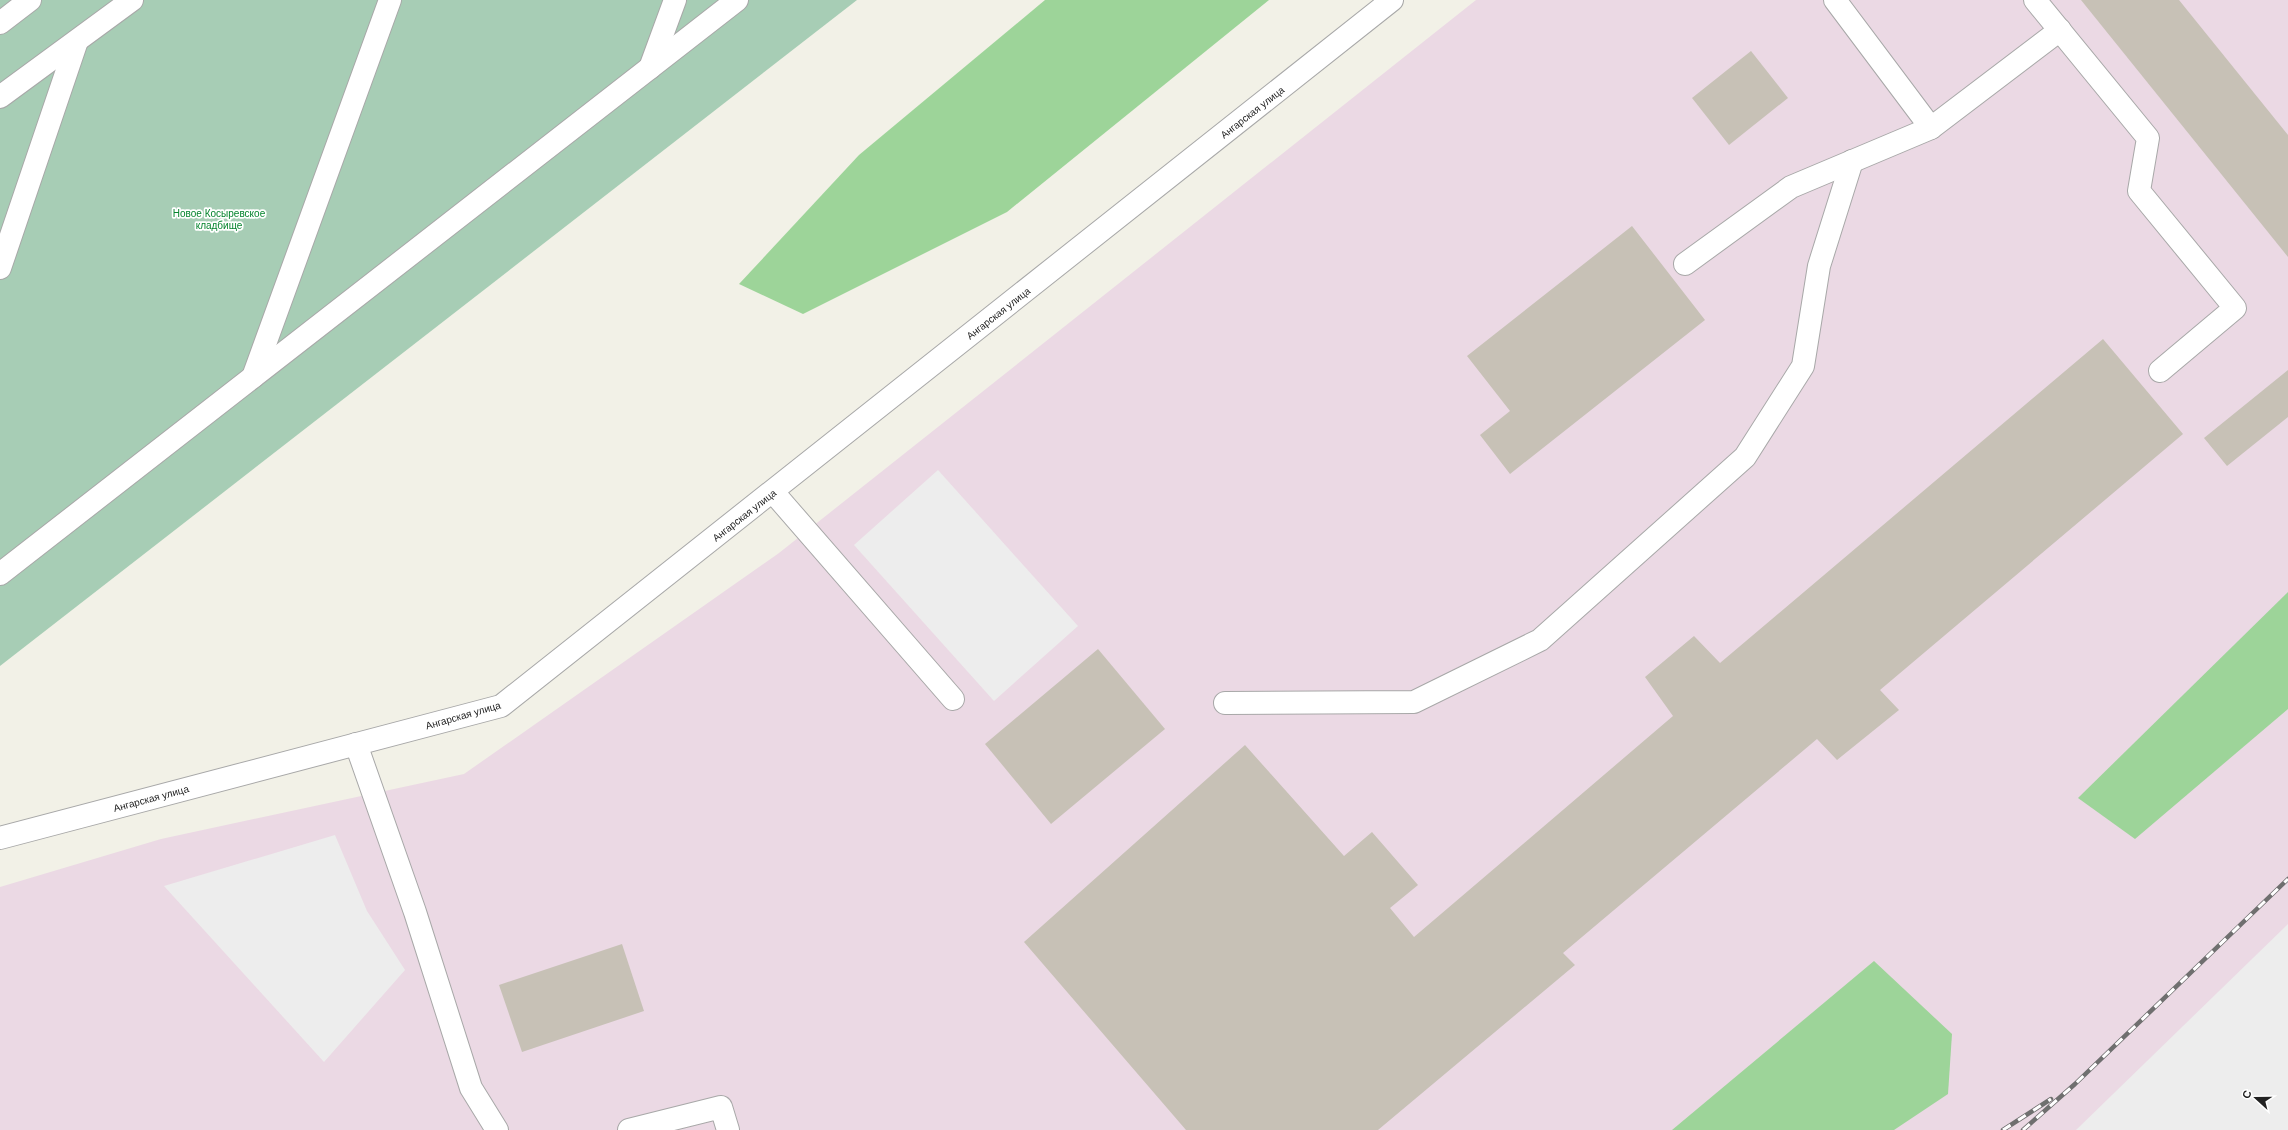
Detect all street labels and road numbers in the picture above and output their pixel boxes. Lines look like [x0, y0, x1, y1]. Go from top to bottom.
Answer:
street label: Ангарская улица [1218, 84, 1287, 141]
street label: Ангарская улица [964, 285, 1033, 342]
street label: Ангарская улица [710, 487, 779, 544]
street label: Ангарская улица [424, 699, 502, 731]
street label: Ангарская улица [112, 783, 190, 814]

